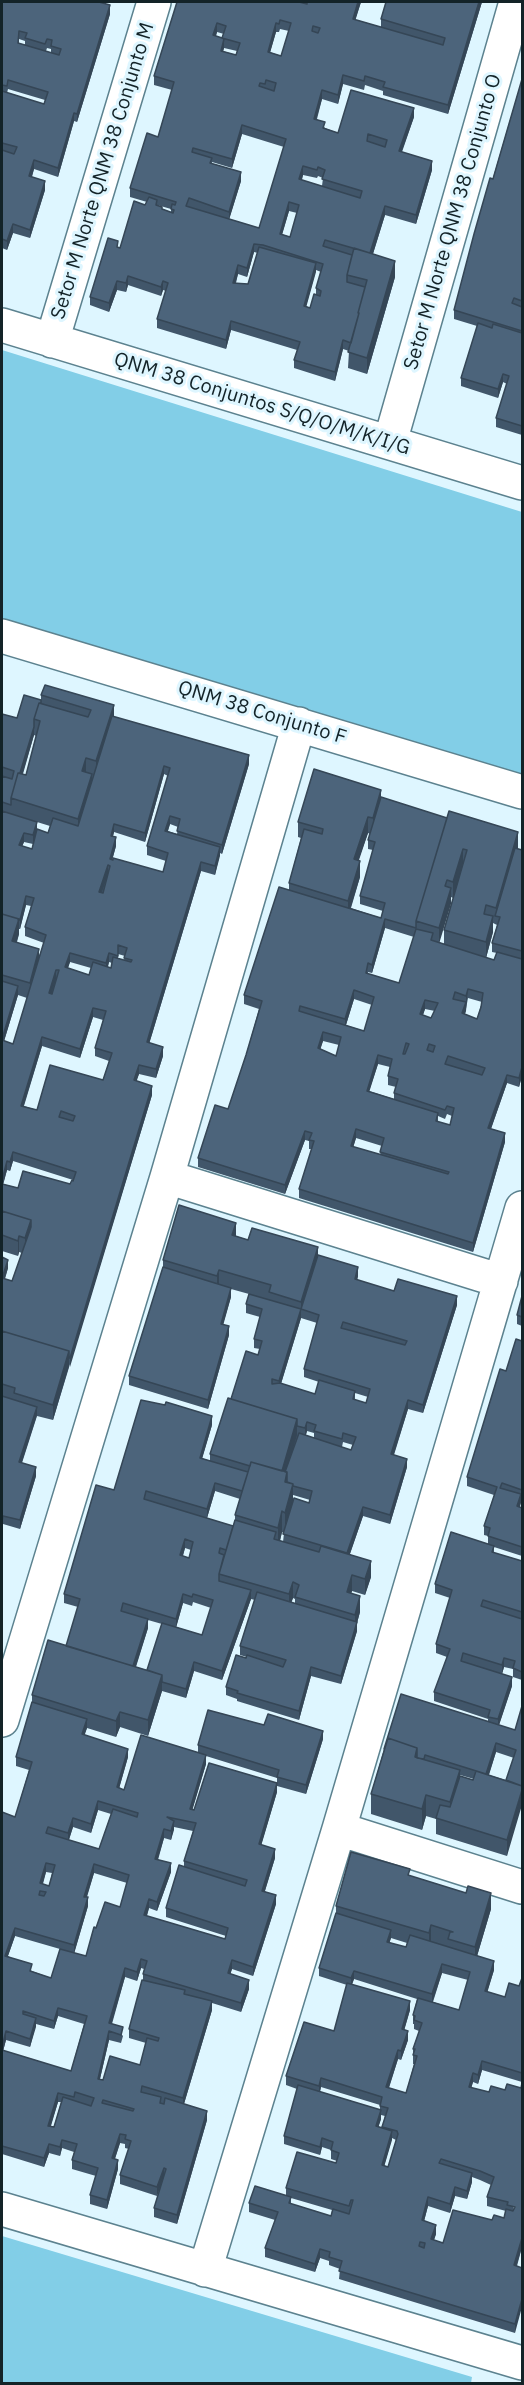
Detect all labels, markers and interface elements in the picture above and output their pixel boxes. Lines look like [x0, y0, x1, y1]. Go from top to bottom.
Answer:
street label: Setor M Norte QNM 38 Conjunto M [46, 20, 160, 322]
street label: Setor M Norte QNM 38 Conjunto O [399, 71, 507, 373]
street label: QNM 38 Conjuntos S/Q/O/M/K/I/G [111, 347, 413, 461]
street label: QNM 38 Conjunto F [175, 676, 349, 750]

